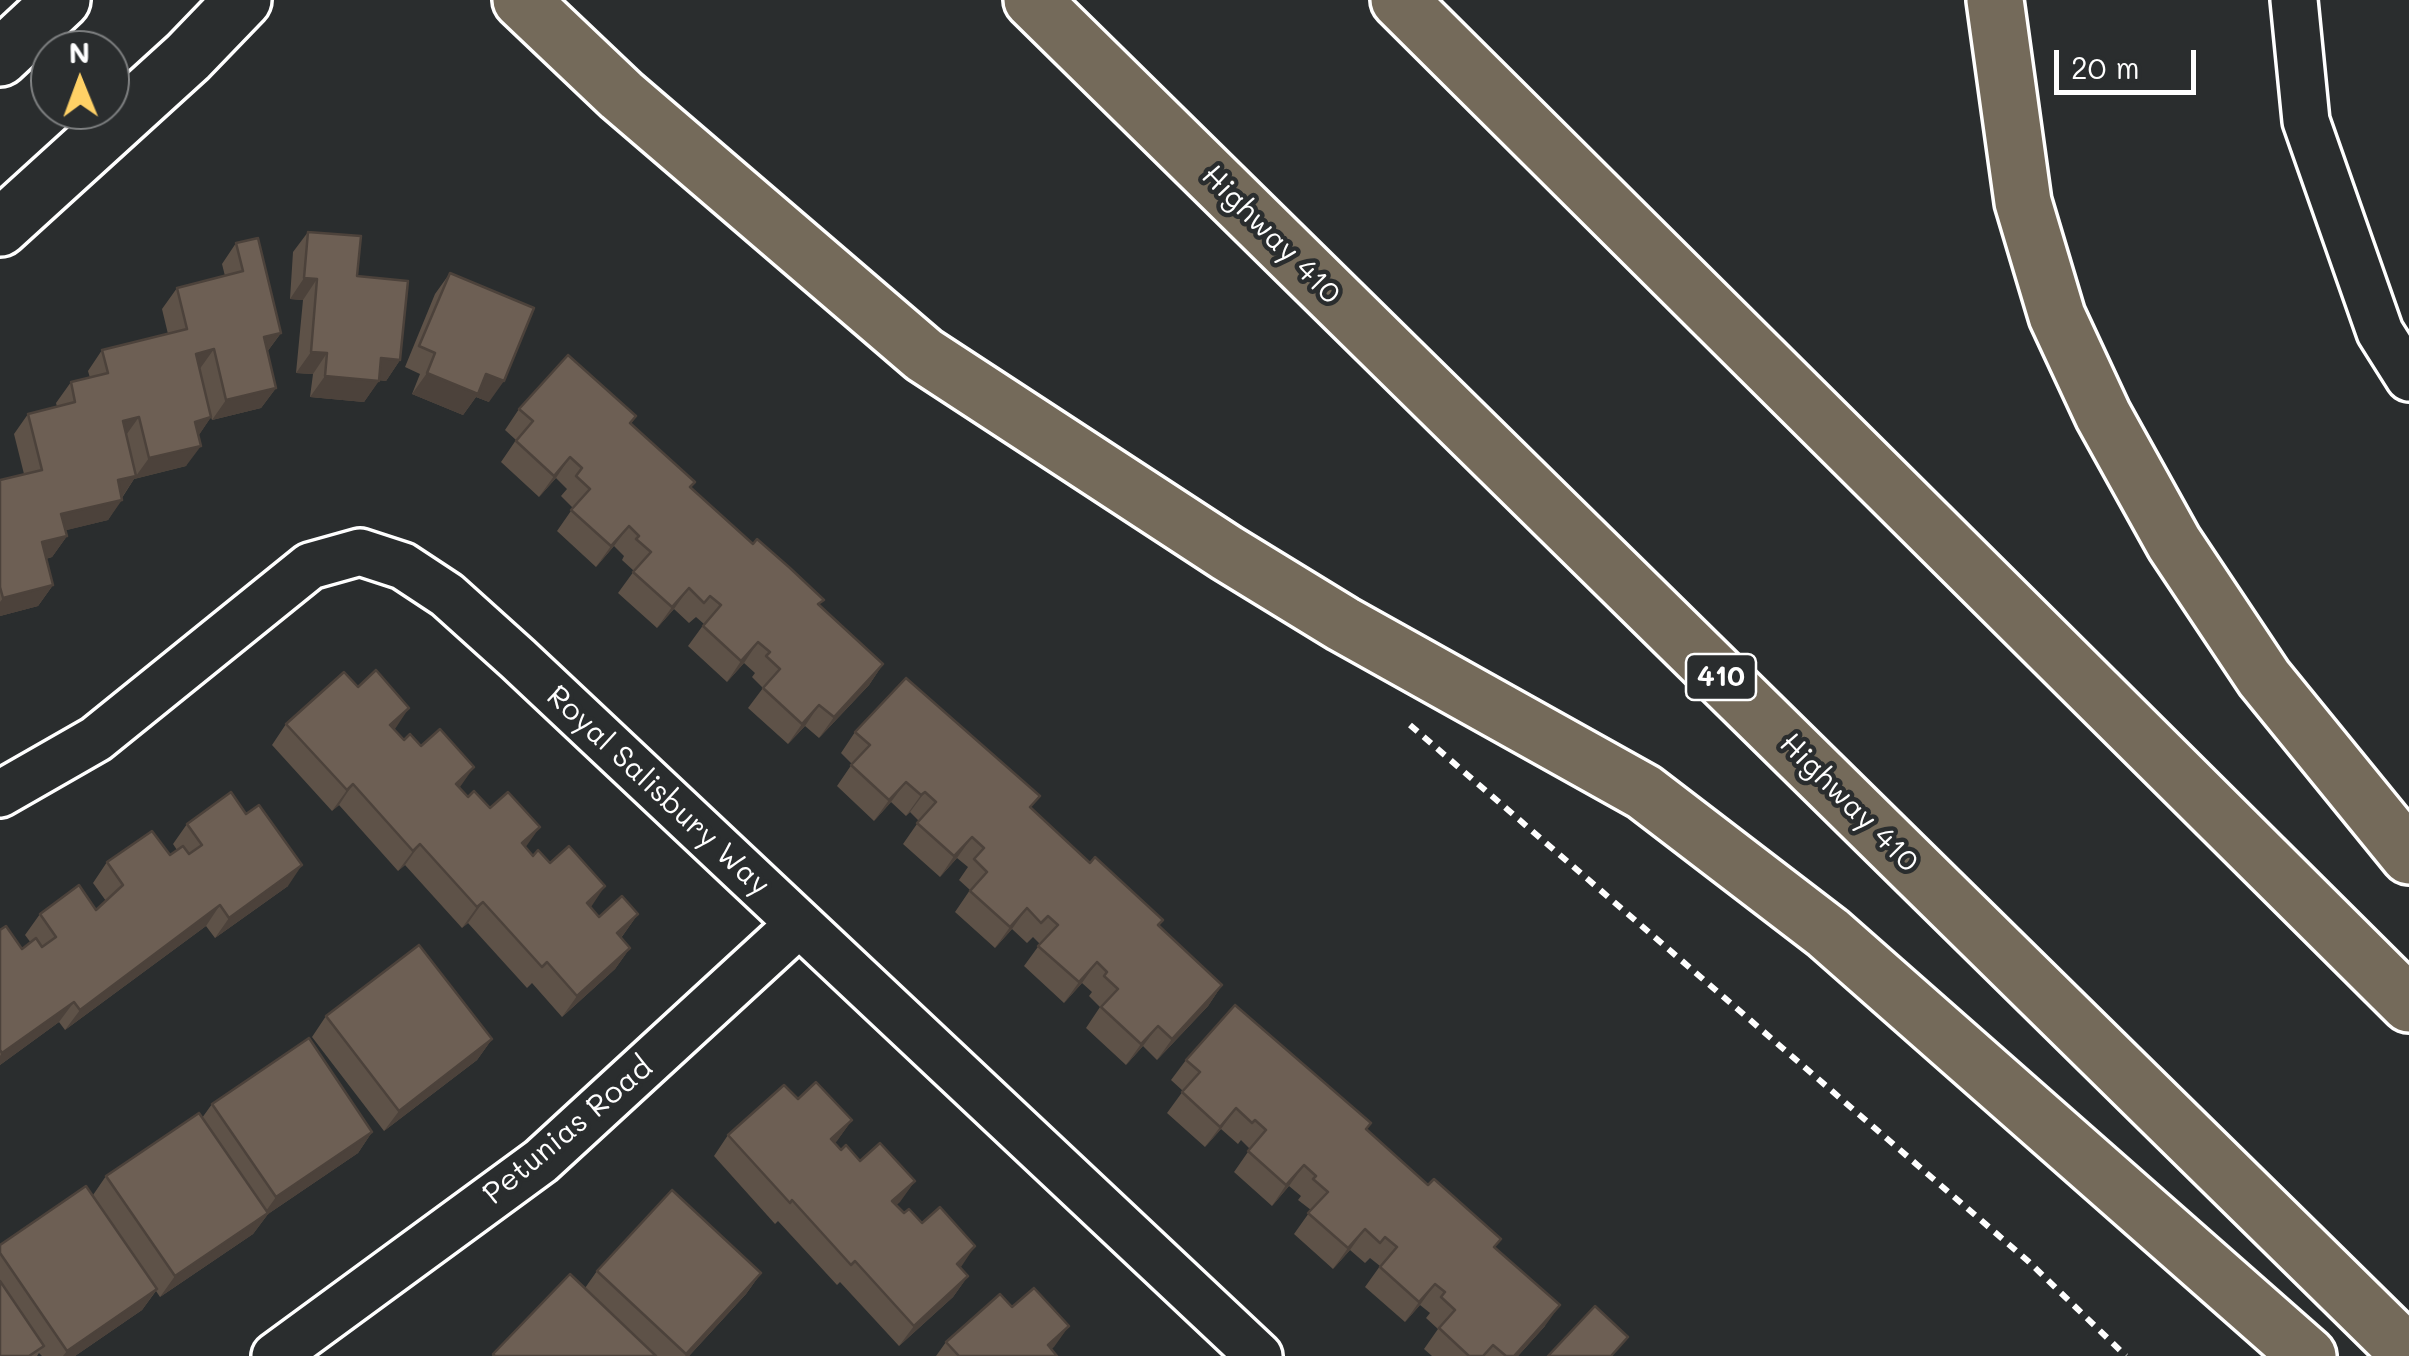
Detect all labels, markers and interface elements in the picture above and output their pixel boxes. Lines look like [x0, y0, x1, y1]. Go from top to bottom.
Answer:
north arrow [30, 30, 130, 130]
scale bar [2059, 30, 2202, 92]
text: N [69, 34, 90, 70]
text: 20 m [2071, 47, 2140, 87]
street label: Highway 410 [1194, 158, 1348, 312]
road number: 410 [1686, 654, 1756, 700]
street label: Royal Salisbury Way [539, 678, 777, 904]
street label: Highway 410 [1772, 726, 1926, 880]
street label: Petunias Road [476, 1050, 660, 1212]

